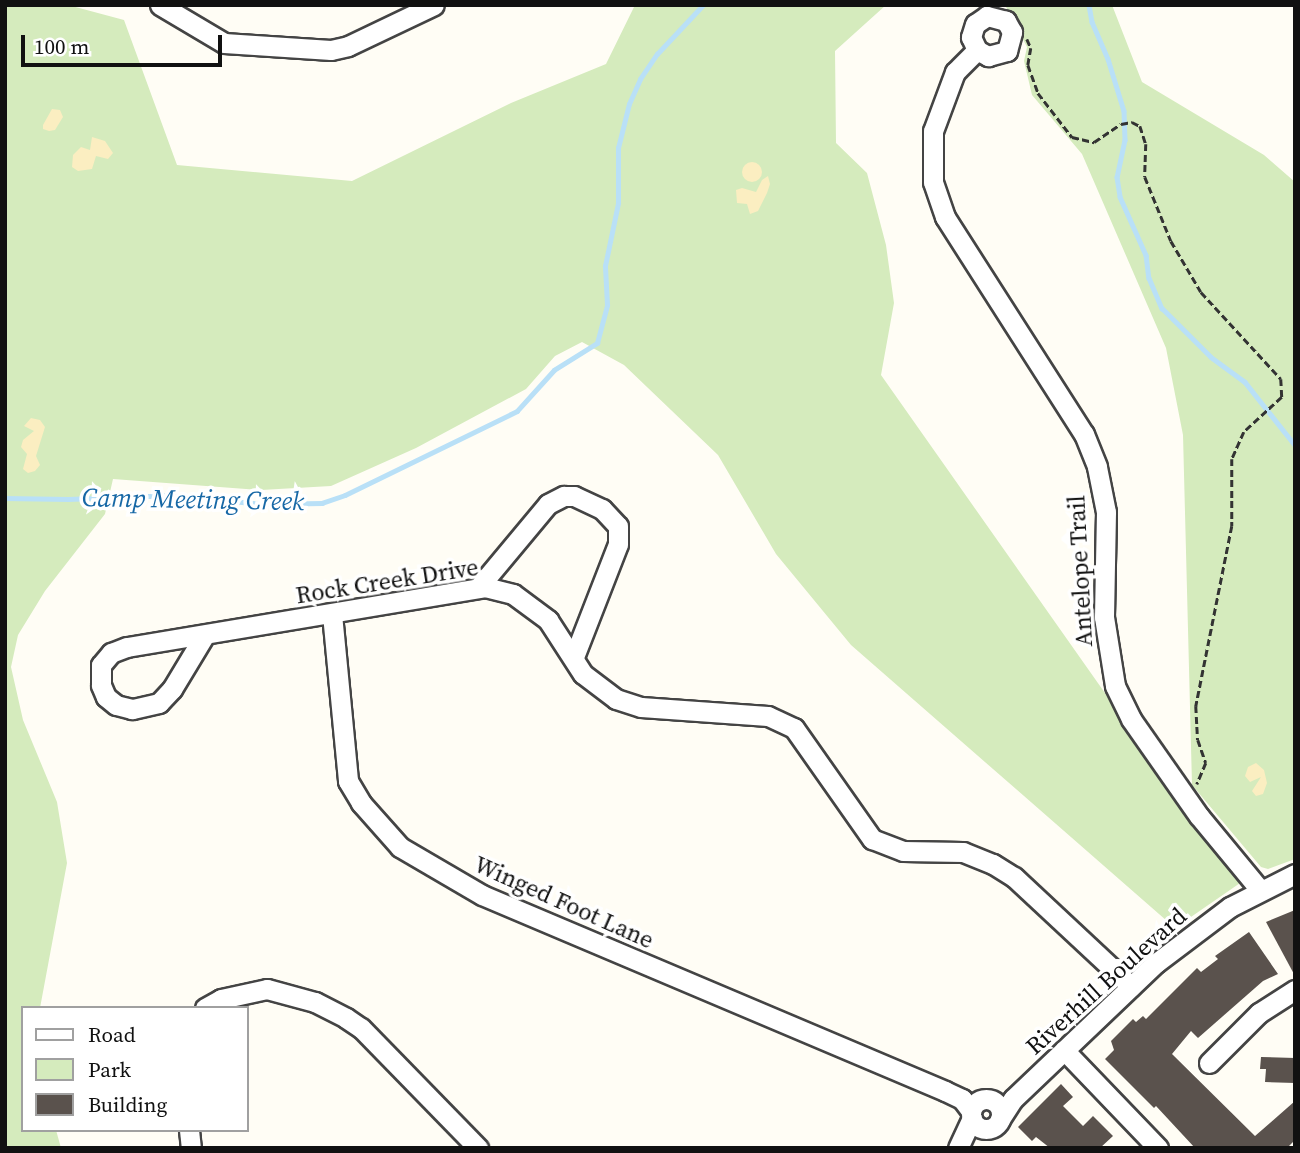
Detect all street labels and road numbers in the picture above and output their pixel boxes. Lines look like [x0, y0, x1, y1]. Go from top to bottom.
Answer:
street label: Antelope Trail [1062, 494, 1098, 648]
street label: Rock Creek Drive [294, 552, 480, 610]
street label: Winged Foot Lane [470, 849, 658, 955]
street label: Riverhill Boulevard [1020, 901, 1192, 1061]

